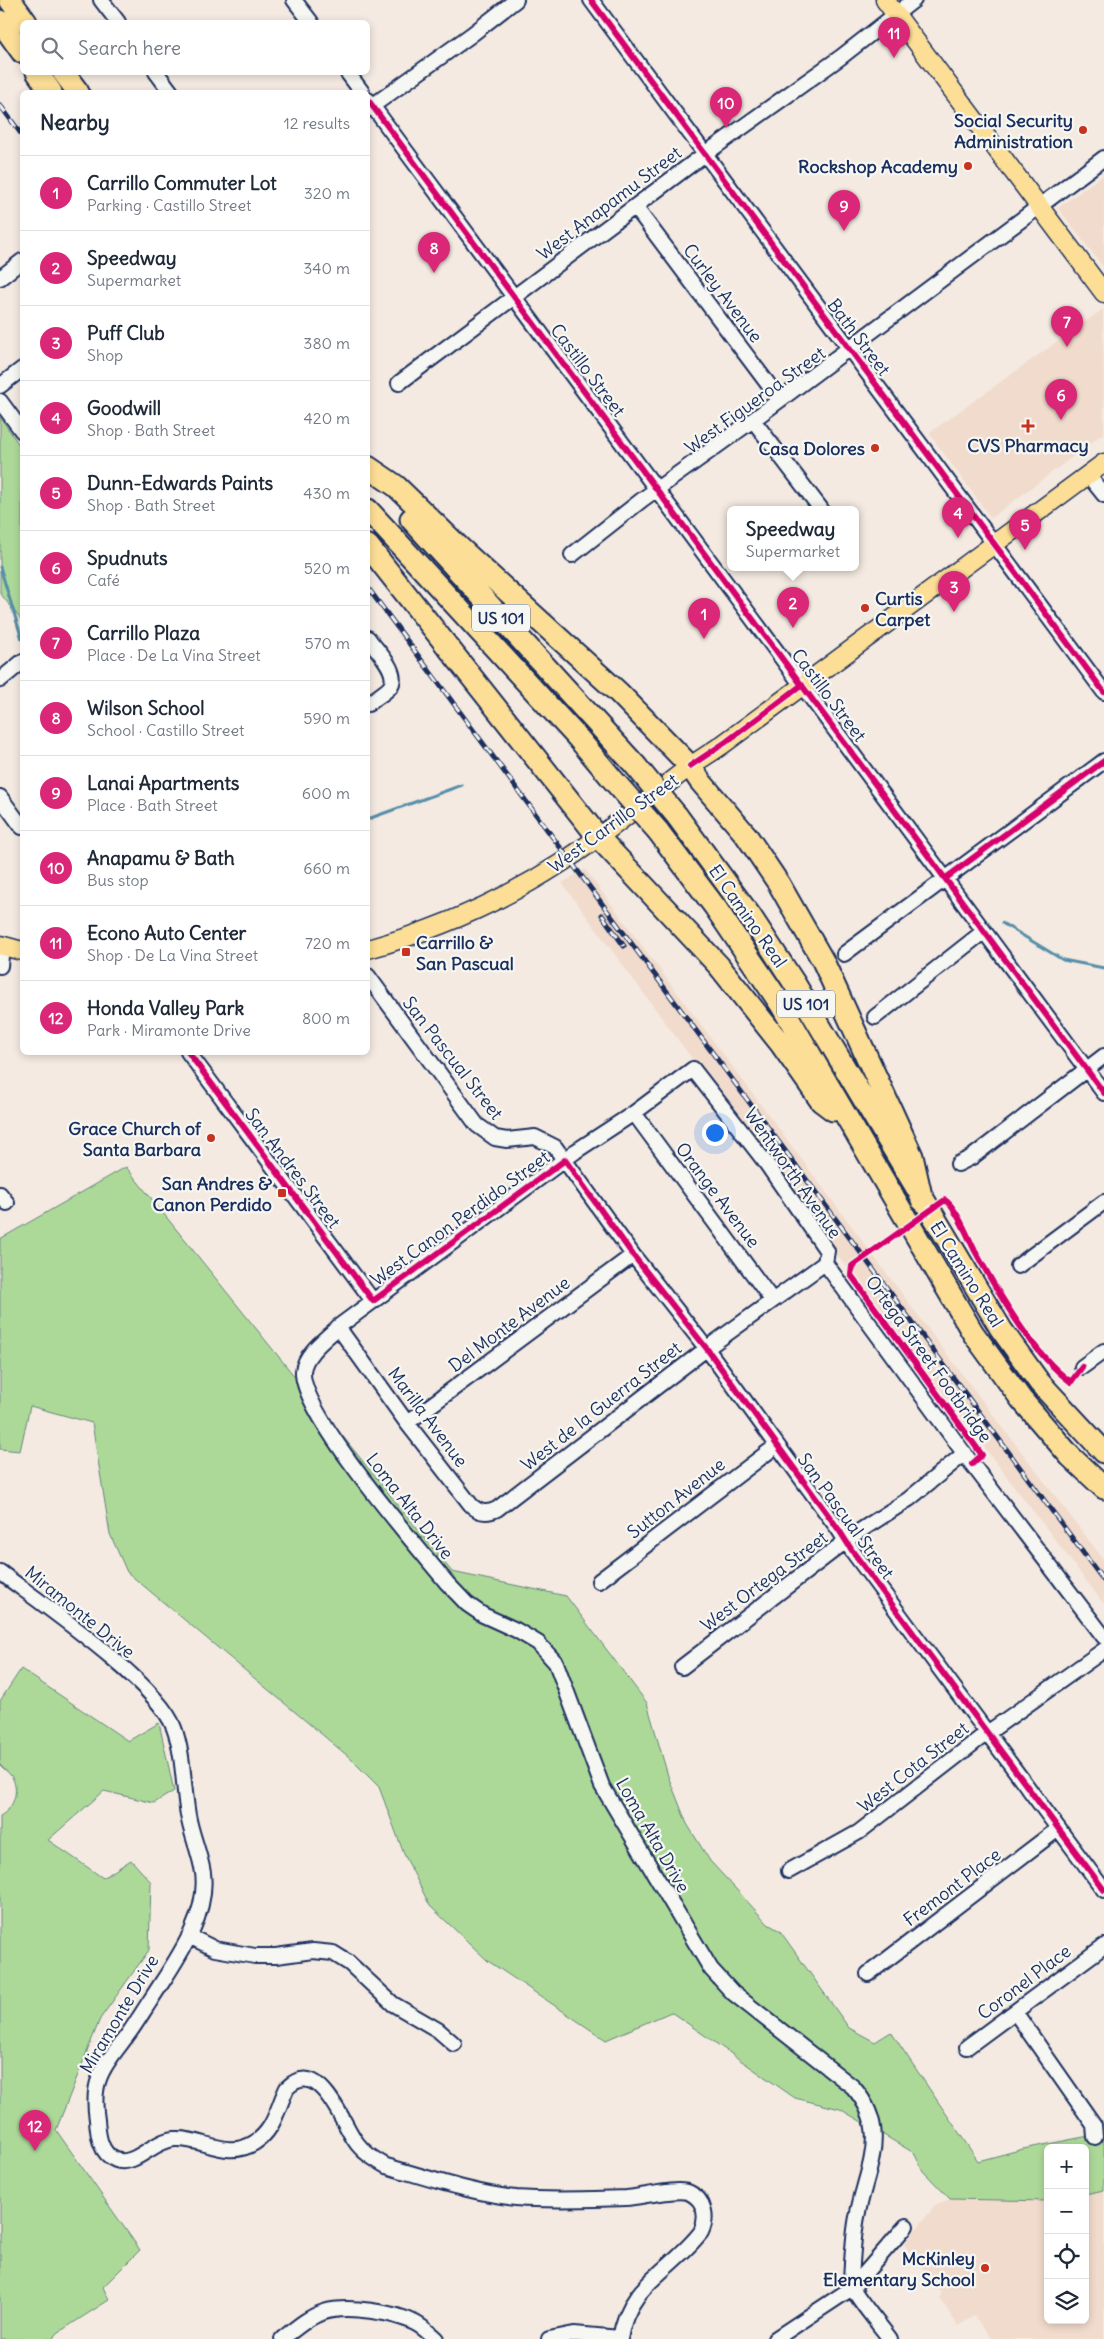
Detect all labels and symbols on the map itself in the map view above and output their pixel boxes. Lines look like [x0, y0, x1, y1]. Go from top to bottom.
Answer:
pin: 11 [878, 17, 910, 58]
pin: 10 [710, 87, 742, 128]
place label: Social Security Administration [954, 109, 1074, 153]
marker: Social Security Administration [1077, 124, 1089, 136]
street label: West Anapamu Street [532, 141, 686, 265]
place label: Rockshop Academy [798, 155, 958, 178]
marker: Rockshop Academy [962, 160, 974, 172]
pin: 9 [828, 190, 860, 231]
pin: 8 [418, 232, 450, 273]
street label: Curley Avenue [678, 239, 768, 347]
street label: Bath Street [822, 294, 896, 380]
pin: 7 [1051, 306, 1083, 347]
street label: Castillo Street [545, 319, 631, 421]
street label: West Figueroa Street [680, 341, 830, 459]
pin: 6 [1045, 379, 1077, 420]
marker: CVS Pharmacy [1022, 420, 1034, 432]
place label: CVS Pharmacy [967, 434, 1089, 457]
place label: Casa Dolores [759, 437, 865, 460]
marker: Casa Dolores [869, 442, 881, 454]
pin: 4 [942, 497, 974, 538]
pin: 5 [1009, 509, 1041, 550]
pin: 3 [938, 571, 970, 612]
pin: 2 [777, 587, 809, 628]
place label: Curtis Carpet [875, 587, 931, 631]
pin: 1 [688, 598, 720, 639]
marker: Curtis Carpet [859, 602, 871, 614]
road number: US 101 [472, 604, 530, 632]
street label: Castillo Street [786, 644, 872, 746]
street label: West Carrillo Street [543, 768, 683, 878]
street label: El Camino Real [704, 860, 792, 972]
place label: Carrillo & San Pascual [416, 931, 514, 975]
marker: Carrillo & San Pascual [400, 946, 412, 958]
road number: US 101 [777, 991, 835, 1018]
street label: San Pascual Street [398, 992, 508, 1124]
street label: San Andres Street [240, 1103, 346, 1233]
street label: Wentworth Avenue [739, 1103, 847, 1243]
place label: Grace Church of Santa Barbara [68, 1117, 202, 1161]
your location [702, 1120, 728, 1146]
marker: Grace Church of Santa Barbara [205, 1132, 217, 1144]
street label: Orange Avenue [671, 1138, 765, 1252]
street label: West Canon Perdido Street [366, 1145, 554, 1291]
place label: San Andres & Canon Perdido [152, 1172, 272, 1216]
marker: San Andres & Canon Perdido [276, 1187, 288, 1199]
street label: El Camino Real [925, 1217, 1009, 1331]
street label: Del Monte Avenue [444, 1271, 574, 1377]
street label: Ortega Street Footbridge [861, 1271, 997, 1447]
street label: West de la Guerra Street [516, 1336, 686, 1476]
street label: Marilla Avenue [383, 1363, 473, 1471]
street label: Loma Alta Drive [361, 1448, 459, 1564]
street label: San Pascual Street [793, 1449, 899, 1583]
street label: Sutton Avenue [623, 1453, 729, 1543]
street label: West Ortega Street [696, 1526, 832, 1636]
street label: Miramonte Drive [20, 1561, 140, 1663]
street label: West Cota Street [853, 1717, 973, 1817]
street label: Loma Alta Drive [611, 1773, 695, 1897]
street label: Fremont Place [899, 1843, 1005, 1931]
street label: Coronel Place [973, 1939, 1075, 2025]
street label: Miramonte Drive [74, 1950, 164, 2078]
pin: 12 [19, 2110, 51, 2151]
place label: McKinley Elementary School [823, 2247, 975, 2291]
marker: McKinley Elementary School [979, 2262, 991, 2274]

